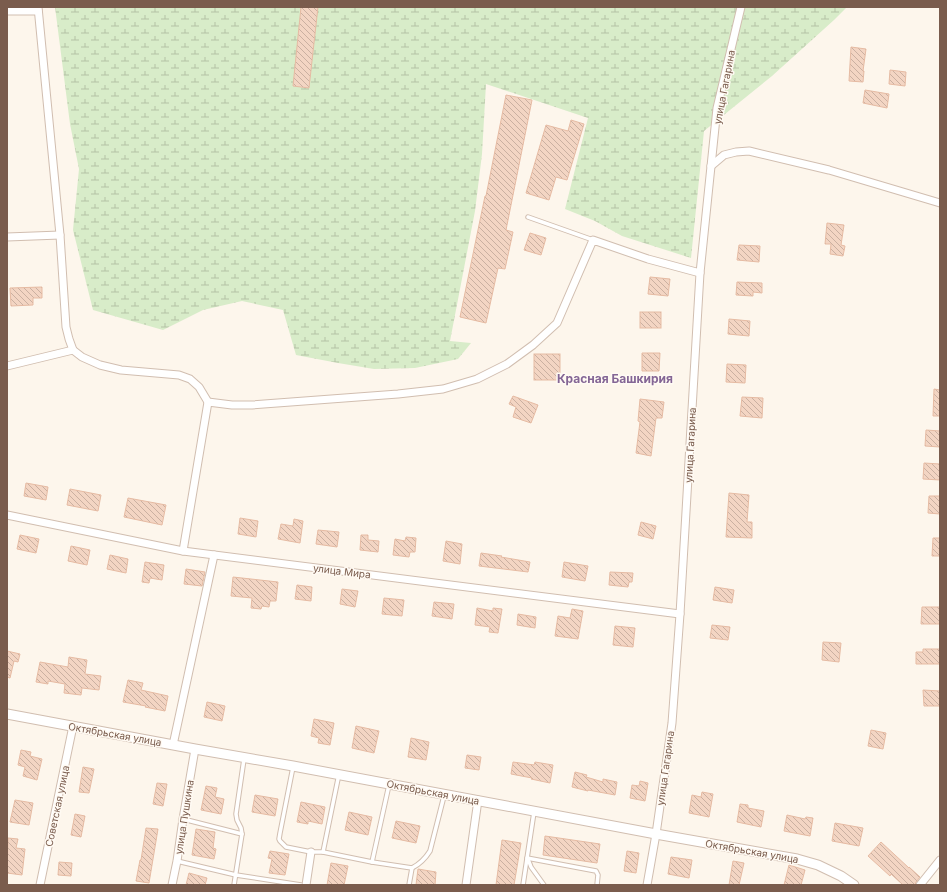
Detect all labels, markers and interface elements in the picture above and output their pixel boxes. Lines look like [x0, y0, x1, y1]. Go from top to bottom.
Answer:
street label: улица Гагарина [711, 49, 737, 125]
district label: Красная Башкирия [557, 371, 673, 386]
street label: улица Гагарина [682, 407, 698, 483]
street label: улица Мира [312, 562, 372, 580]
street label: Октябрьская улица [67, 720, 163, 748]
street label: улица Гагарина [654, 730, 676, 806]
street label: Советская улица [43, 764, 71, 848]
street label: Октябрьская улица [386, 777, 480, 807]
street label: улица Пушкина [172, 779, 196, 855]
street label: Октябрьская улица [704, 837, 800, 865]

